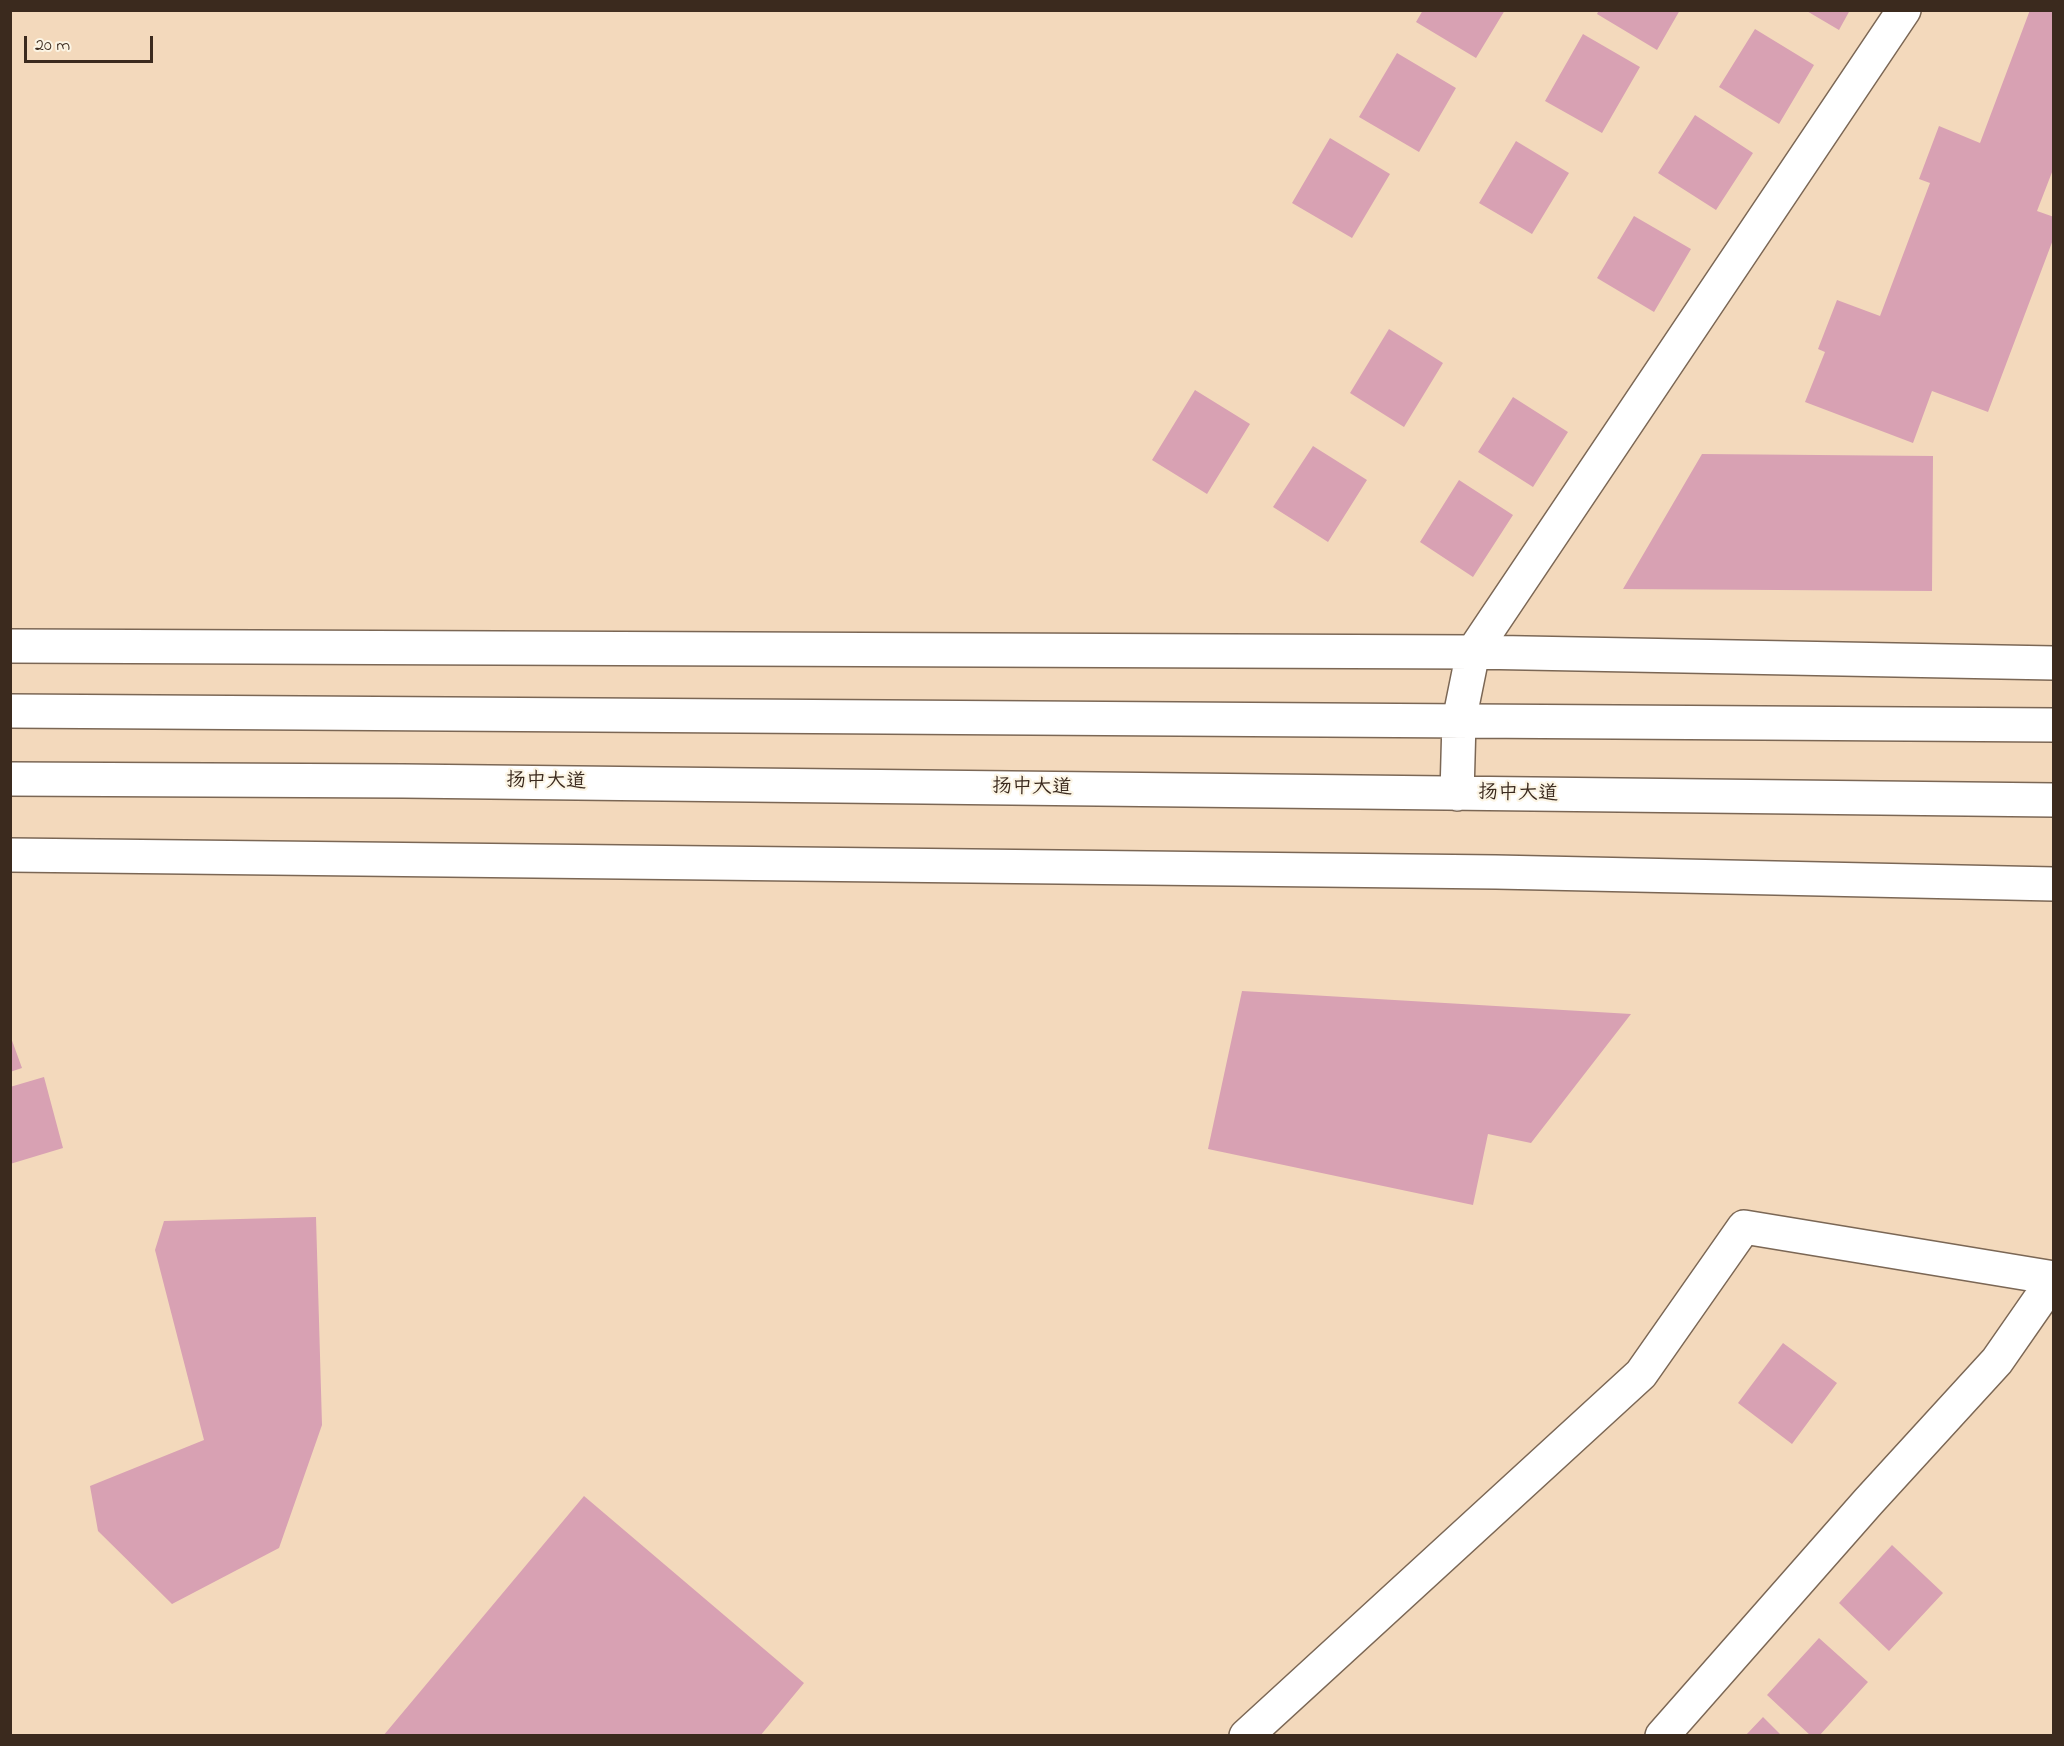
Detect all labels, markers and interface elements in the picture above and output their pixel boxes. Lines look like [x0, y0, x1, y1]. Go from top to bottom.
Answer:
scale bar [27, 24, 156, 62]
text: 20 m [35, 33, 70, 59]
street label: 扬中大道 [506, 770, 586, 796]
street label: 扬中大道 [992, 776, 1072, 802]
street label: 扬中大道 [1478, 782, 1558, 808]

